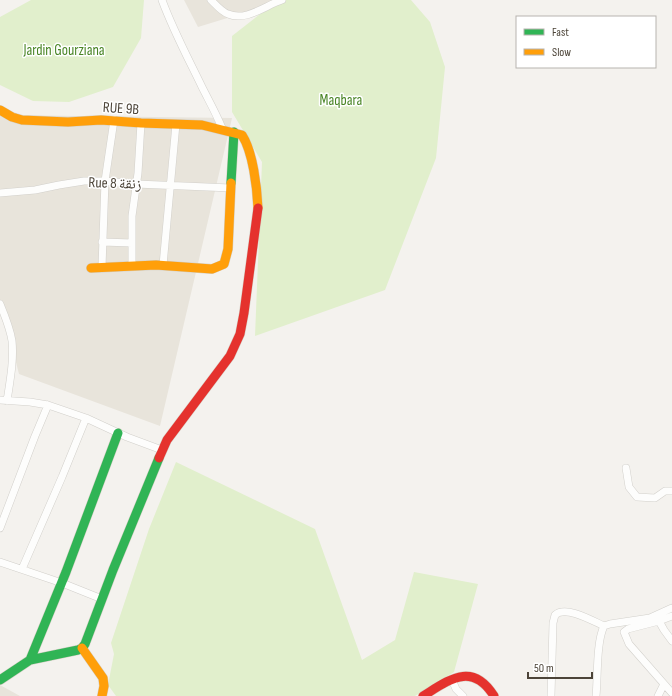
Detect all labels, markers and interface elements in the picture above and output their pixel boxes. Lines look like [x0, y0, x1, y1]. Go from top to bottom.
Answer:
legend [516, 16, 656, 68]
text: Fast [552, 25, 569, 40]
park label: Jardin Gourziana [22, 41, 105, 60]
text: Slow [552, 45, 571, 60]
park label: Maqbara [320, 91, 363, 110]
street label: RUE 9B [102, 98, 140, 119]
street label: Rue 8 زنقة [88, 173, 142, 194]
scale bar [528, 654, 592, 680]
text: 50 m [534, 661, 554, 676]

